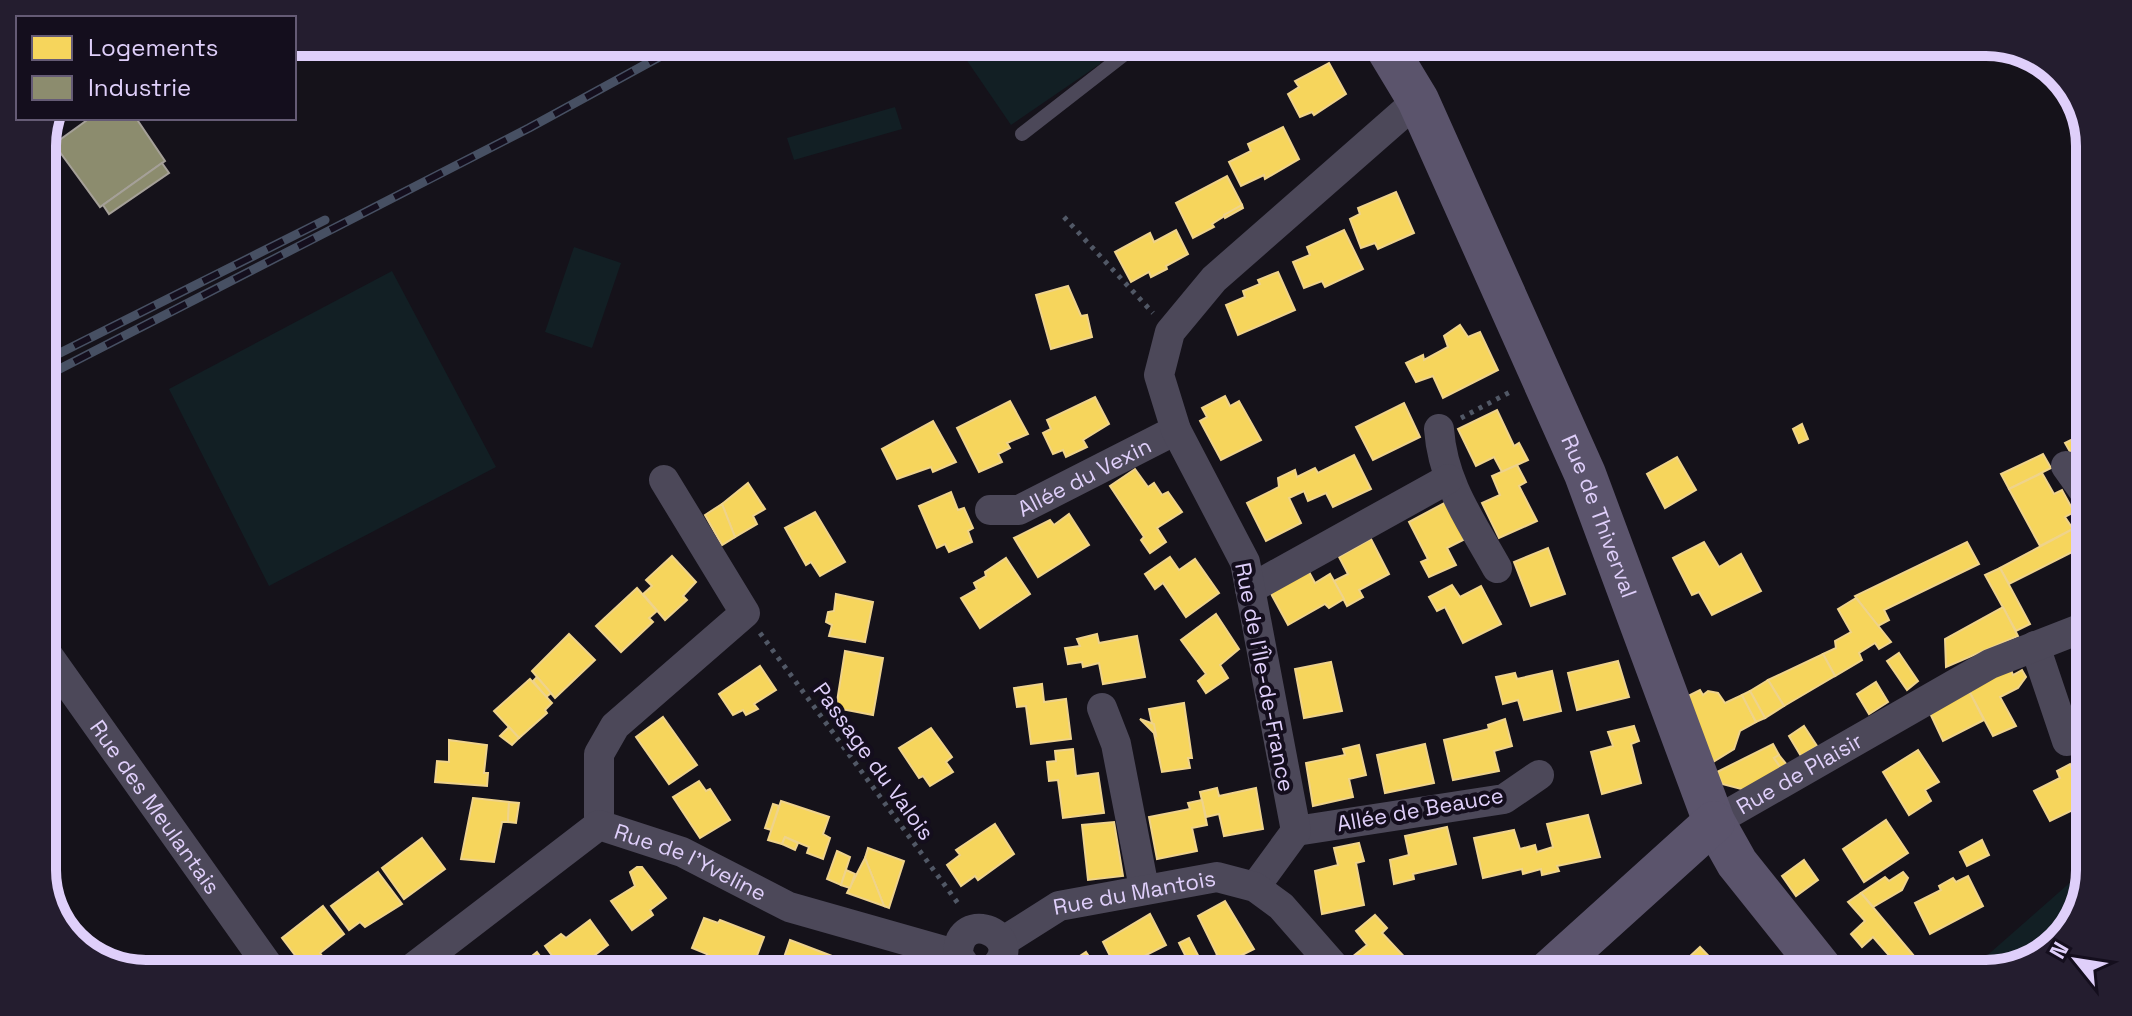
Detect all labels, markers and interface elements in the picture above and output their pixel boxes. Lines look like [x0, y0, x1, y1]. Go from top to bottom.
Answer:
legend [16, 16, 296, 120]
text: Logements [88, 32, 218, 63]
text: Industrie [88, 72, 191, 103]
street label: Rue de Thiverval [1555, 430, 1644, 601]
street label: Allée du Vexin [1012, 431, 1156, 523]
street label: Rue de l'Île-de-France [1229, 560, 1301, 794]
street label: Passage du Valois [807, 677, 941, 845]
street label: Rue des Meulantais [84, 714, 227, 899]
street label: Rue de Plaisir [1731, 726, 1867, 820]
street label: Allée de Beauce [1334, 781, 1506, 837]
street label: Rue de l'Yveline [611, 817, 771, 907]
street label: Rue du Mantois [1051, 864, 1218, 921]
north arrow [2036, 920, 2116, 1000]
text: N [2043, 937, 2074, 963]

